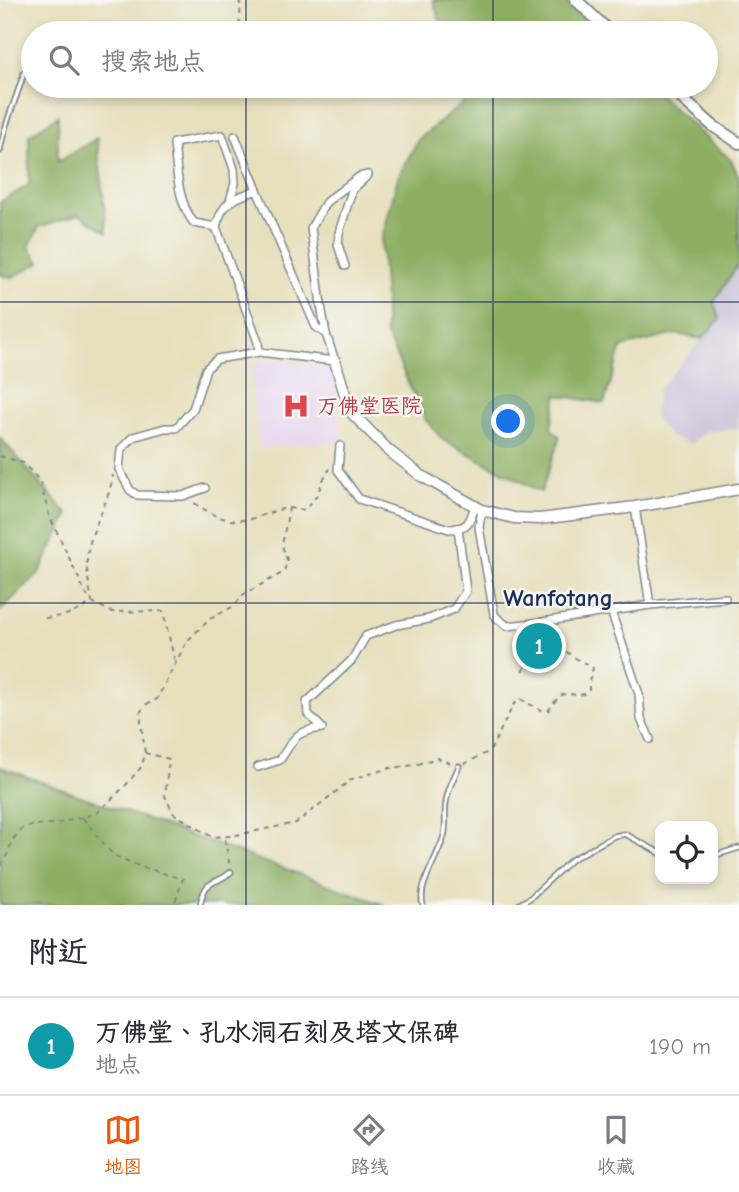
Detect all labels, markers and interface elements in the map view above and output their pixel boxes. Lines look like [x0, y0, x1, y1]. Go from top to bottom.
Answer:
search box [21, 21, 718, 98]
icon: search [45, 41, 83, 79]
text: 搜索地点 [101, 47, 205, 77]
hospital icon: 万佛堂医院 [281, 391, 311, 421]
place label: 万佛堂医院 [317, 394, 422, 418]
your location [491, 404, 525, 438]
district label: Wanfotang [503, 584, 613, 612]
pin: 1 [516, 620, 562, 672]
map controls [655, 821, 718, 884]
button: locate [655, 821, 718, 884]
text: 附近 [28, 935, 88, 970]
text: 万佛堂、孔水洞石刻及塔文保碑 [95, 1018, 459, 1048]
text: 1 [46, 1033, 56, 1060]
text: 190 m [649, 1033, 711, 1060]
text: 地点 [95, 1051, 141, 1078]
tab: 地图 [104, 1111, 142, 1178]
tab: 路线 [350, 1111, 389, 1178]
tab: 收藏 [597, 1111, 635, 1178]

